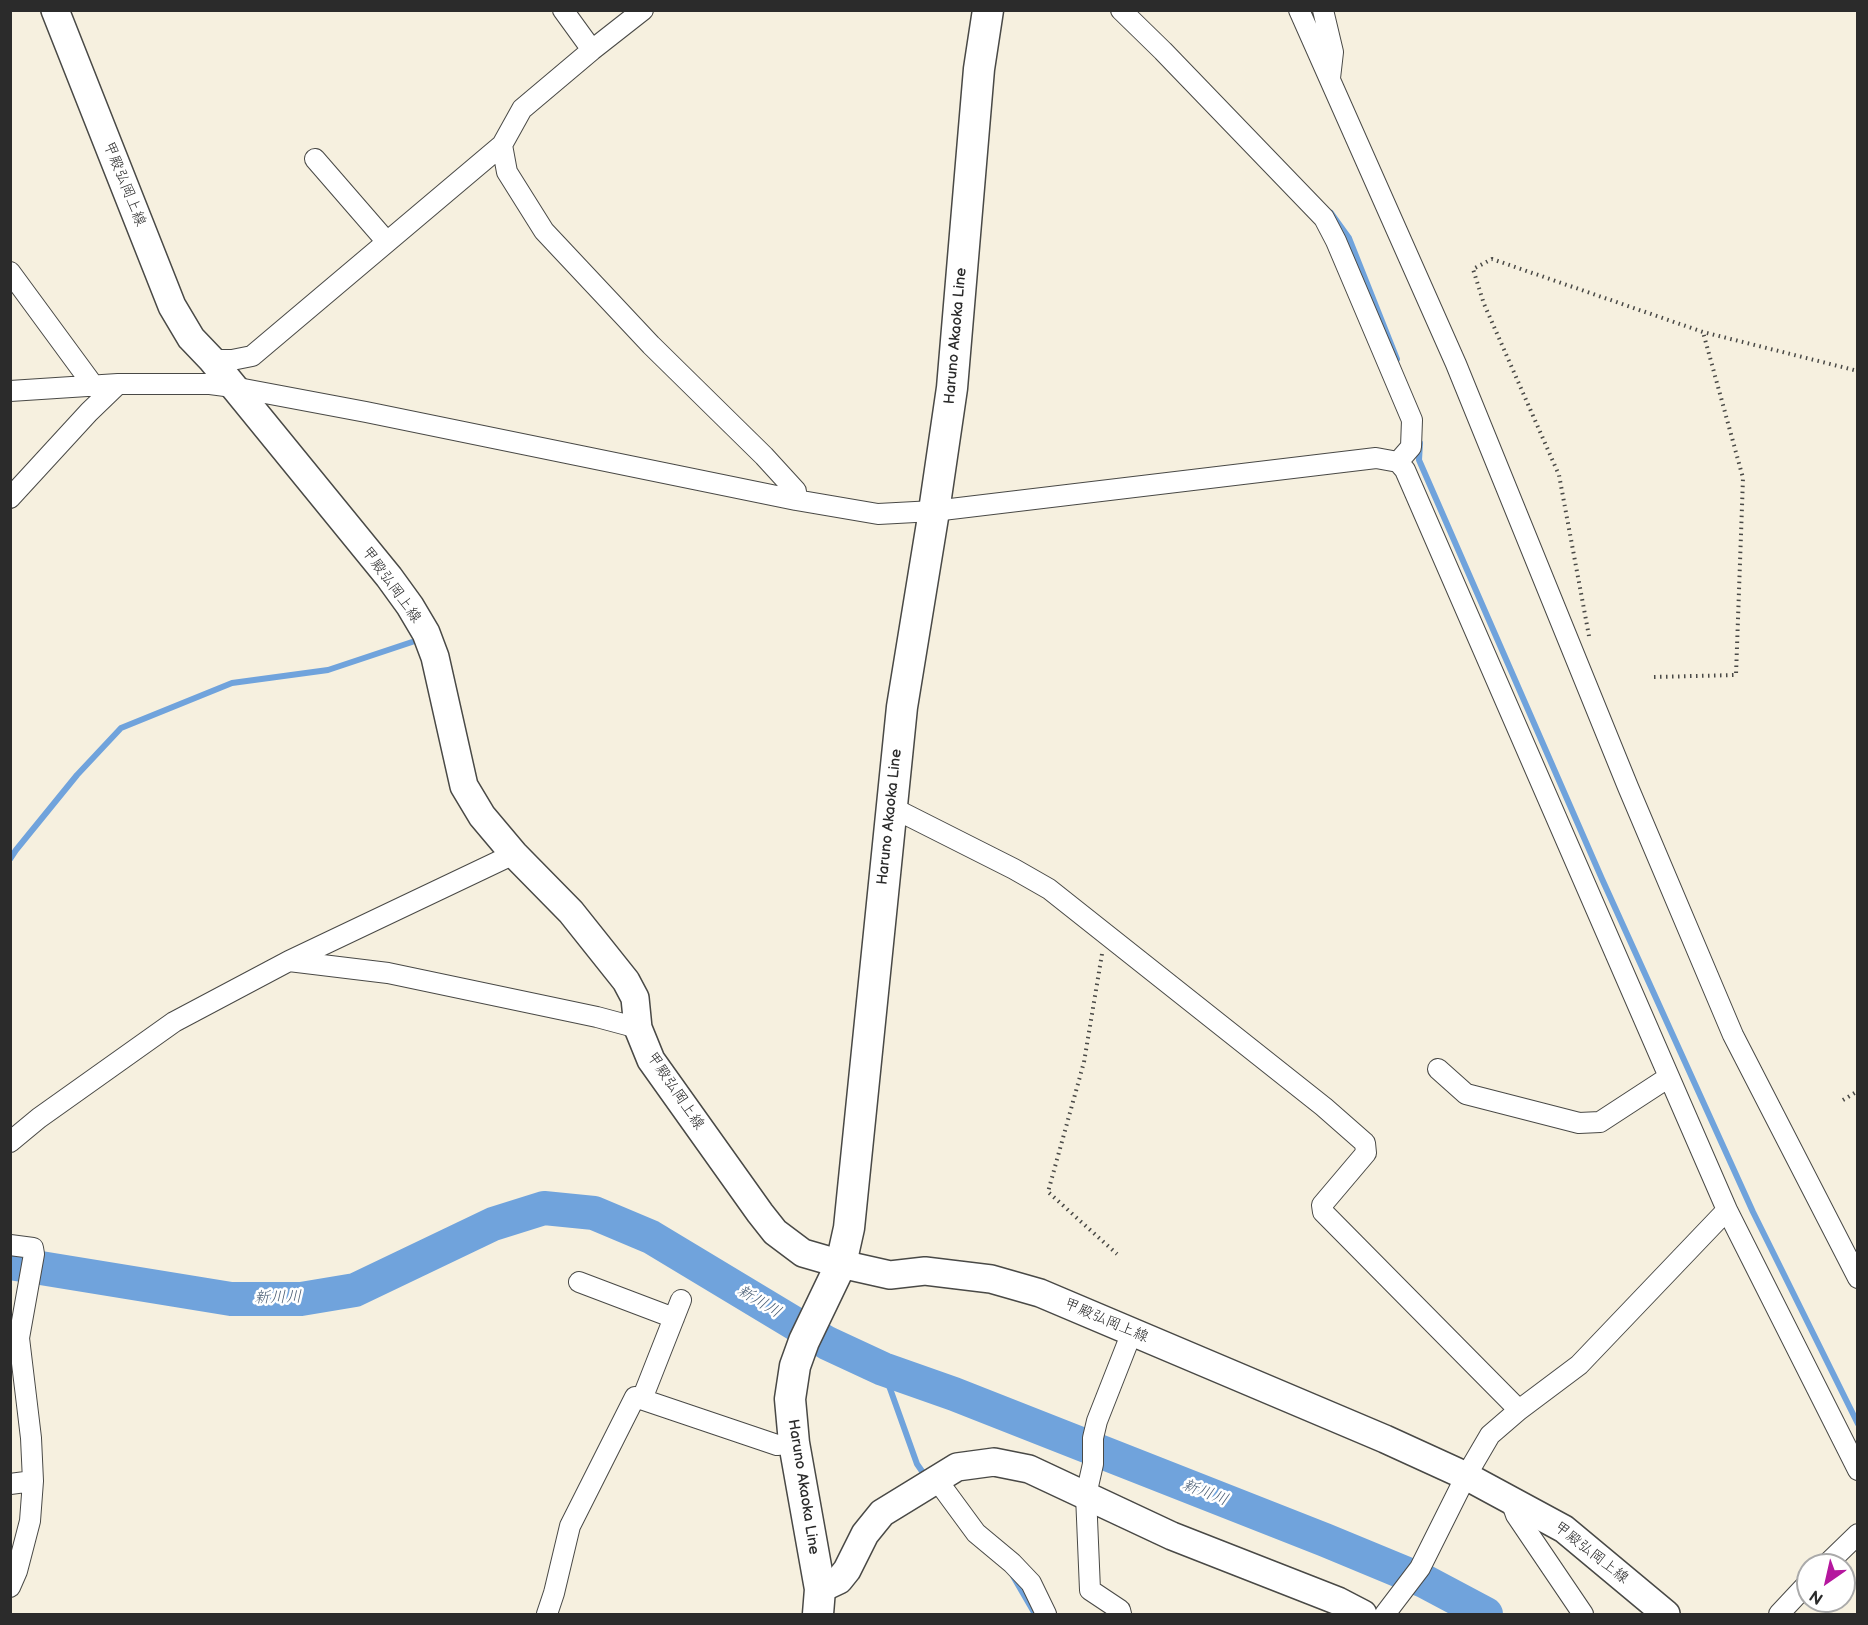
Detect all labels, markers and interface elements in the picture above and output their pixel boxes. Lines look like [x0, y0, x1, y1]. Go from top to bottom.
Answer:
street label: 甲殿弘岡上線 [99, 139, 149, 229]
street label: Haruno Akaoka Line [941, 267, 971, 405]
street label: 甲殿弘岡上線 [357, 543, 425, 627]
street label: Haruno Akaoka Line [874, 748, 906, 886]
street label: 甲殿弘岡上線 [642, 1049, 708, 1133]
water label: 新川川 [733, 1281, 785, 1323]
water label: 新川川 [254, 1288, 302, 1308]
street label: 甲殿弘岡上線 [1061, 1295, 1151, 1347]
street label: Haruno Akaoka Line [783, 1418, 823, 1556]
water label: 新川川 [1179, 1475, 1231, 1511]
street label: 甲殿弘岡上線 [1550, 1518, 1632, 1588]
north arrow [1796, 1553, 1856, 1613]
text: N [1806, 1585, 1827, 1608]

